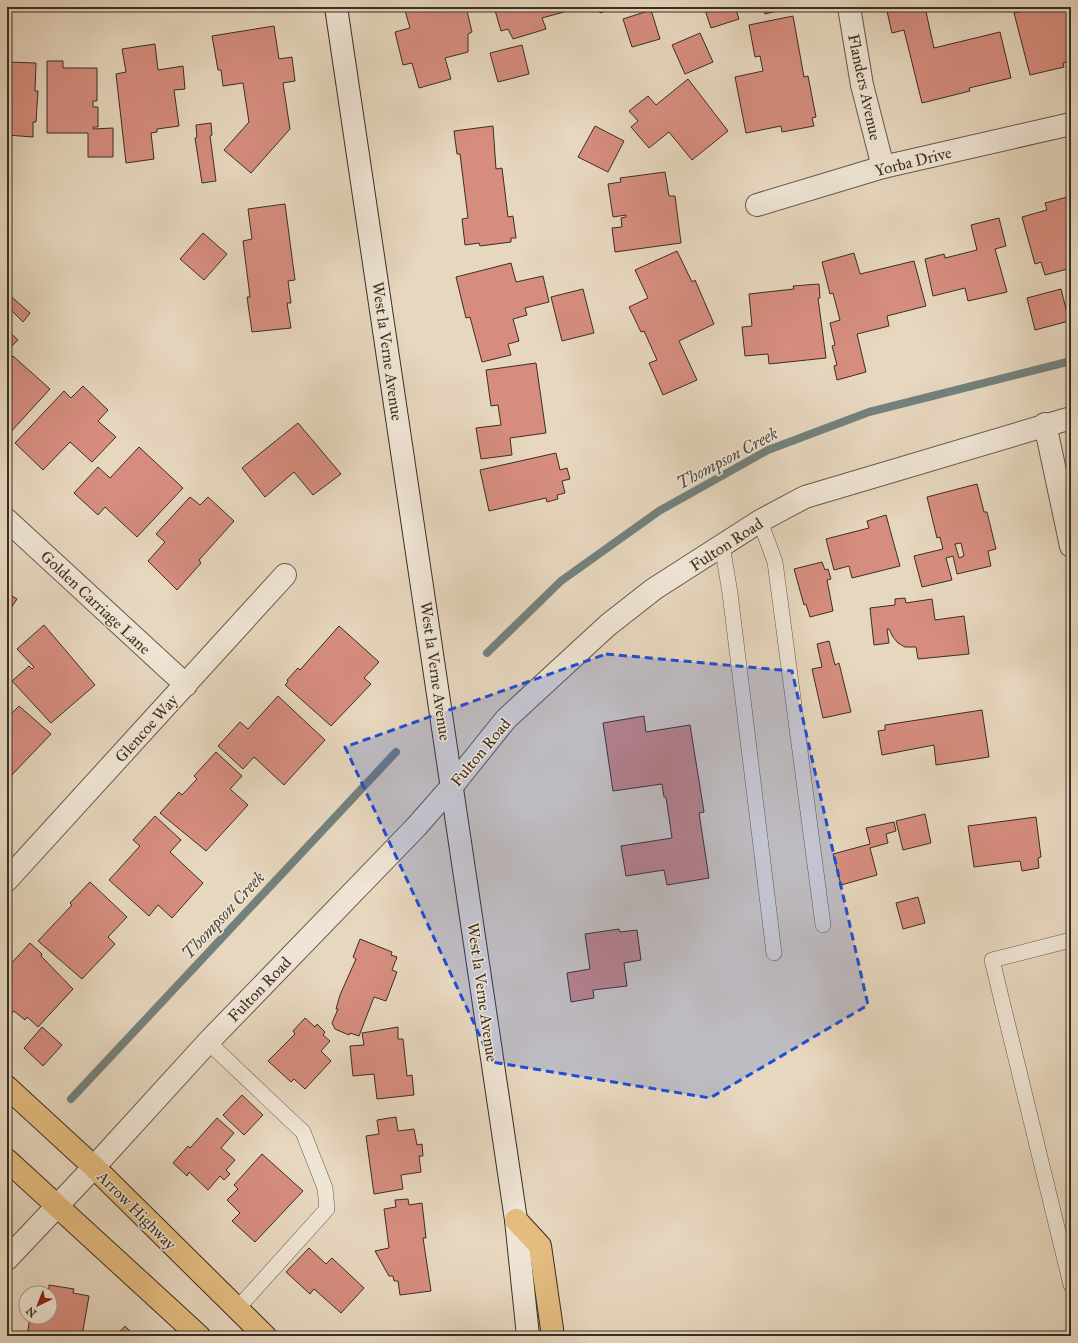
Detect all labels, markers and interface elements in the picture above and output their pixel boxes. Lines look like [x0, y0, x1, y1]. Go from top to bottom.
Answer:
street label: Flanders Avenue [844, 32, 885, 142]
street label: Yorba Drive [873, 143, 954, 180]
street label: West la Verne Avenue [368, 280, 407, 422]
water label: Thompson Creek [673, 423, 782, 494]
street label: Fulton Road [686, 514, 766, 575]
street label: Golden Carriage Lane [36, 547, 155, 659]
street label: West la Verne Avenue [416, 600, 455, 742]
street label: Glencoe Way [111, 690, 182, 766]
street label: Fulton Road [446, 714, 514, 790]
water label: Thompson Creek [178, 867, 270, 963]
street label: West la Verne Avenue [463, 921, 502, 1063]
street label: Fulton Road [224, 953, 295, 1026]
street label: Arrow Highway [92, 1166, 180, 1255]
north arrow [18, 1285, 58, 1325]
text: N [23, 1304, 39, 1320]

